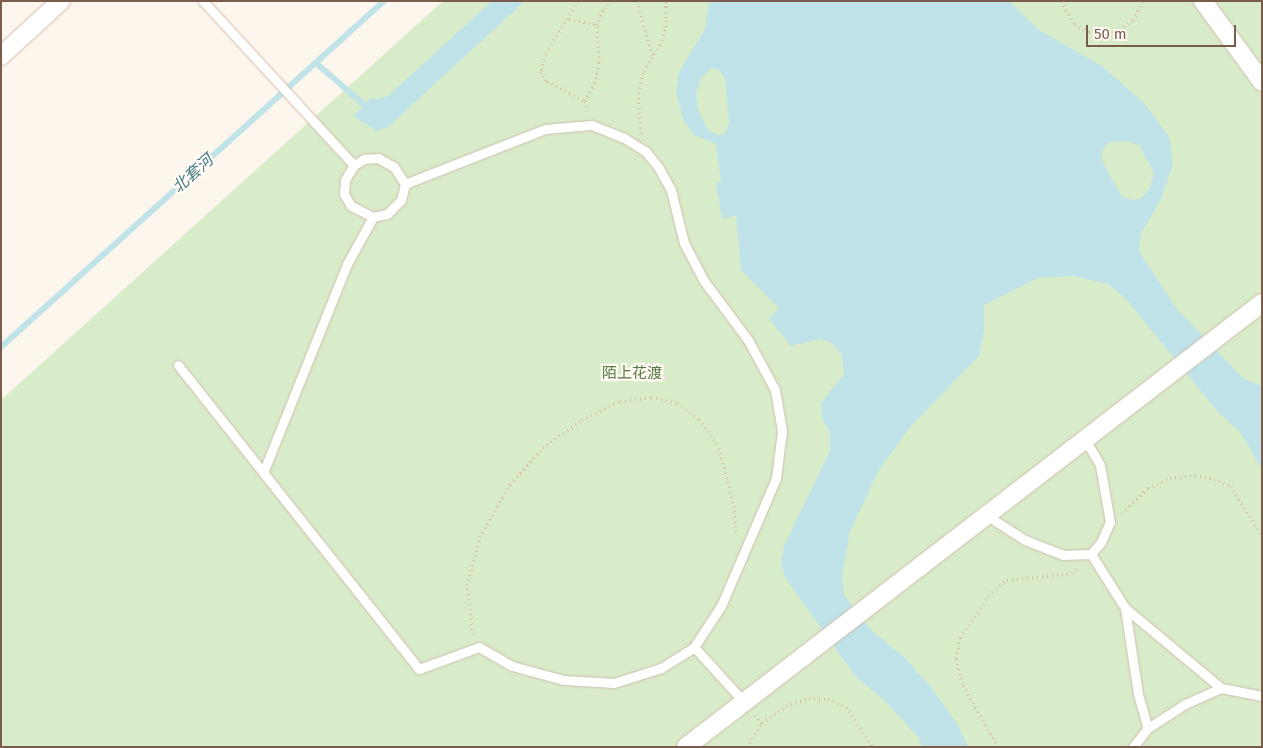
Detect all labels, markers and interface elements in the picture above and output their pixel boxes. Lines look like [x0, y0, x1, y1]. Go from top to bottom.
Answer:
scale bar [1088, 15, 1238, 47]
text: 50 m [1094, 25, 1127, 43]
water label: 北套河 [169, 151, 217, 197]
park label: 陌上花渡 [602, 365, 662, 383]

